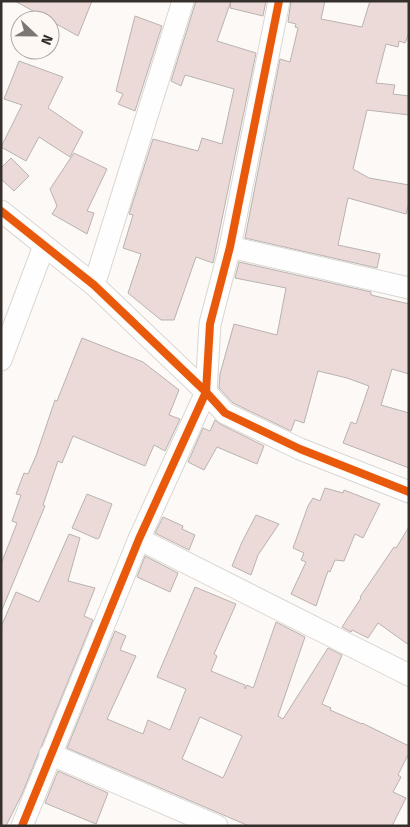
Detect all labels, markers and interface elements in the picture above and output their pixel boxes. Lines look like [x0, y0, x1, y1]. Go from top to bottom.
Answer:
north arrow [10, 10, 60, 60]
text: N [37, 32, 56, 47]

